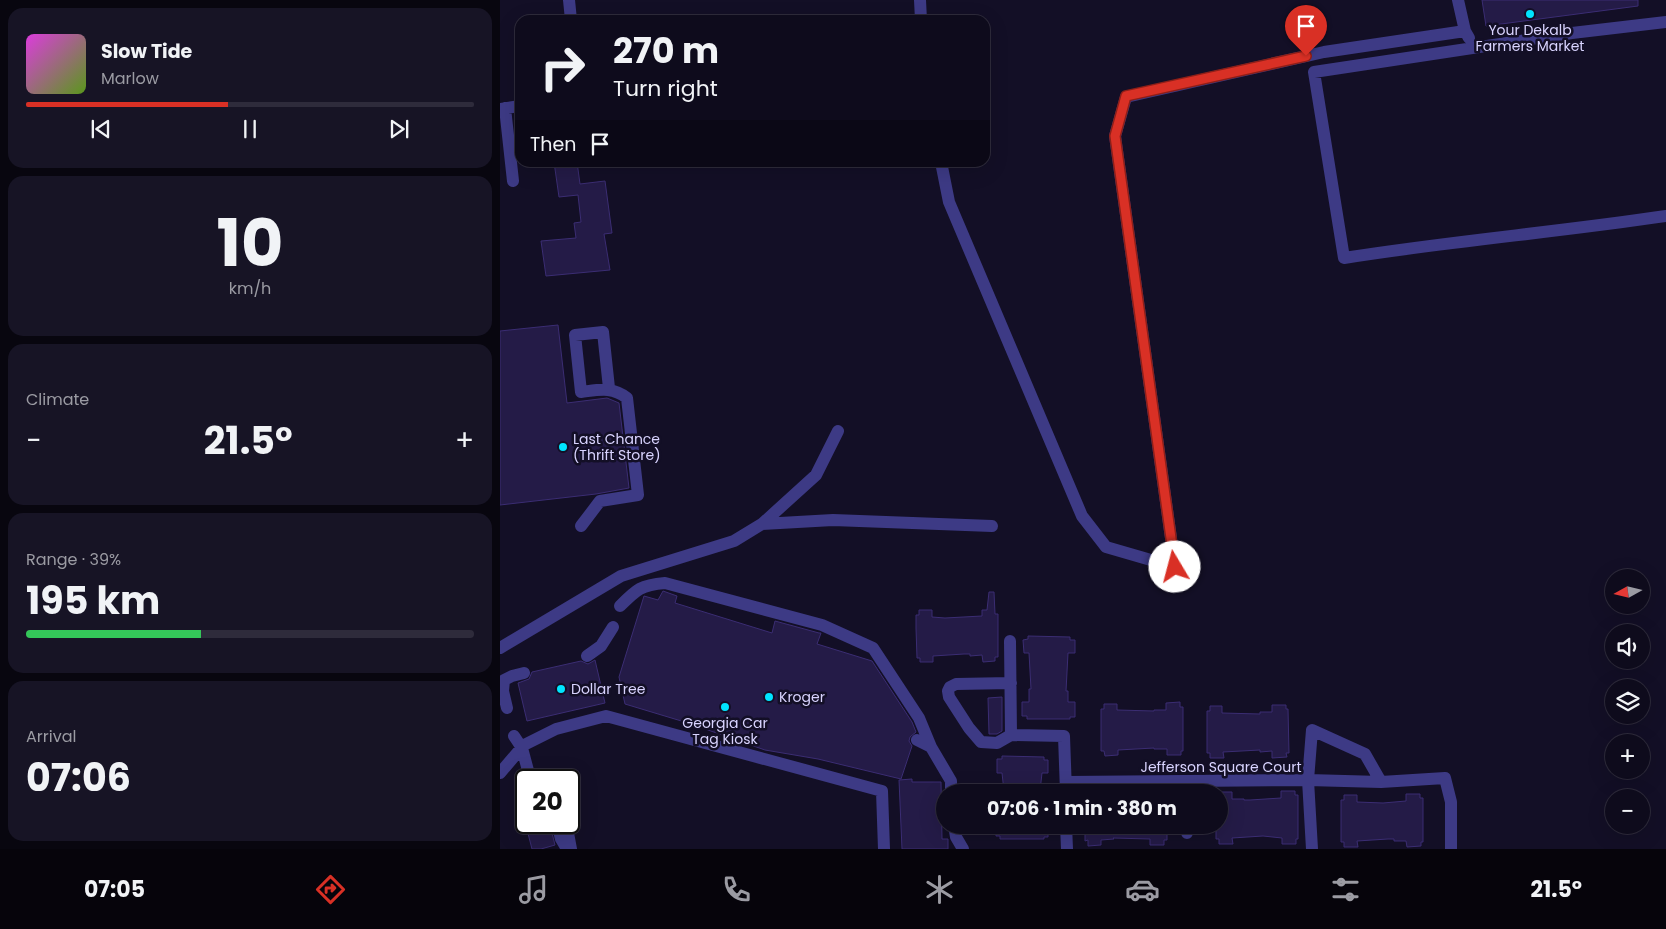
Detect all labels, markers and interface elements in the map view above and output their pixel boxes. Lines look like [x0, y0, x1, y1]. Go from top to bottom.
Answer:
pin [1285, 5, 1327, 56]
marker: Your Dekalb Farmers Market [1524, 8, 1536, 20]
icon: arrive [1292, 12, 1320, 40]
place label: Your Dekalb Farmers Market [1476, 20, 1584, 56]
text: 270 m [613, 26, 719, 75]
icon: right [530, 35, 595, 100]
text: Slow Tide [101, 38, 192, 65]
text: Marlow [101, 67, 159, 90]
text: Turn right [613, 73, 718, 104]
icon: previous [87, 115, 115, 143]
icon: pause [236, 115, 264, 143]
icon: next [385, 115, 413, 143]
icon: arrive [586, 130, 614, 158]
text: Then [530, 131, 576, 158]
text: 10 [217, 198, 283, 289]
text: km/h [229, 277, 271, 300]
text: Climate [26, 388, 89, 411]
text: 21.5° [204, 414, 293, 467]
text: − [26, 421, 41, 460]
text: + [455, 421, 474, 460]
place label: Last Chance (Thrift Store) [573, 429, 661, 465]
marker: Last Chance (Thrift Store) [557, 441, 569, 453]
position arrow [1148, 540, 1200, 592]
text: Range · 39% [26, 548, 121, 571]
north arrow [1605, 569, 1650, 614]
map controls [1605, 569, 1650, 834]
text: 195 km [26, 574, 160, 627]
button: sound [1605, 624, 1650, 669]
place label: Dollar Tree [571, 679, 646, 699]
button: layers [1605, 679, 1650, 724]
marker: Dollar Tree [555, 683, 567, 695]
place label: Kroger [779, 687, 825, 707]
marker: Kroger [763, 691, 775, 703]
marker: Georgia Car Tag Kiosk [719, 701, 731, 713]
place label: Georgia Car Tag Kiosk [682, 713, 768, 749]
text: Arrival [26, 725, 76, 748]
button: + [1605, 734, 1650, 779]
text: 07:06 [26, 751, 131, 804]
street label: Jefferson Square Court [1141, 757, 1301, 777]
speed limit sign: 20 [515, 769, 580, 834]
button: − [1605, 789, 1650, 834]
text: 07:06 · 1 min · 380 m [987, 795, 1177, 822]
icon: directions [313, 872, 348, 907]
icon: music [516, 872, 551, 907]
icon: phone [719, 872, 754, 907]
icon: climate [922, 872, 957, 907]
icon: car [1125, 872, 1160, 907]
icon: filters [1328, 872, 1363, 907]
text: 07:05 [84, 874, 145, 905]
text: 21.5° [1530, 874, 1582, 905]

